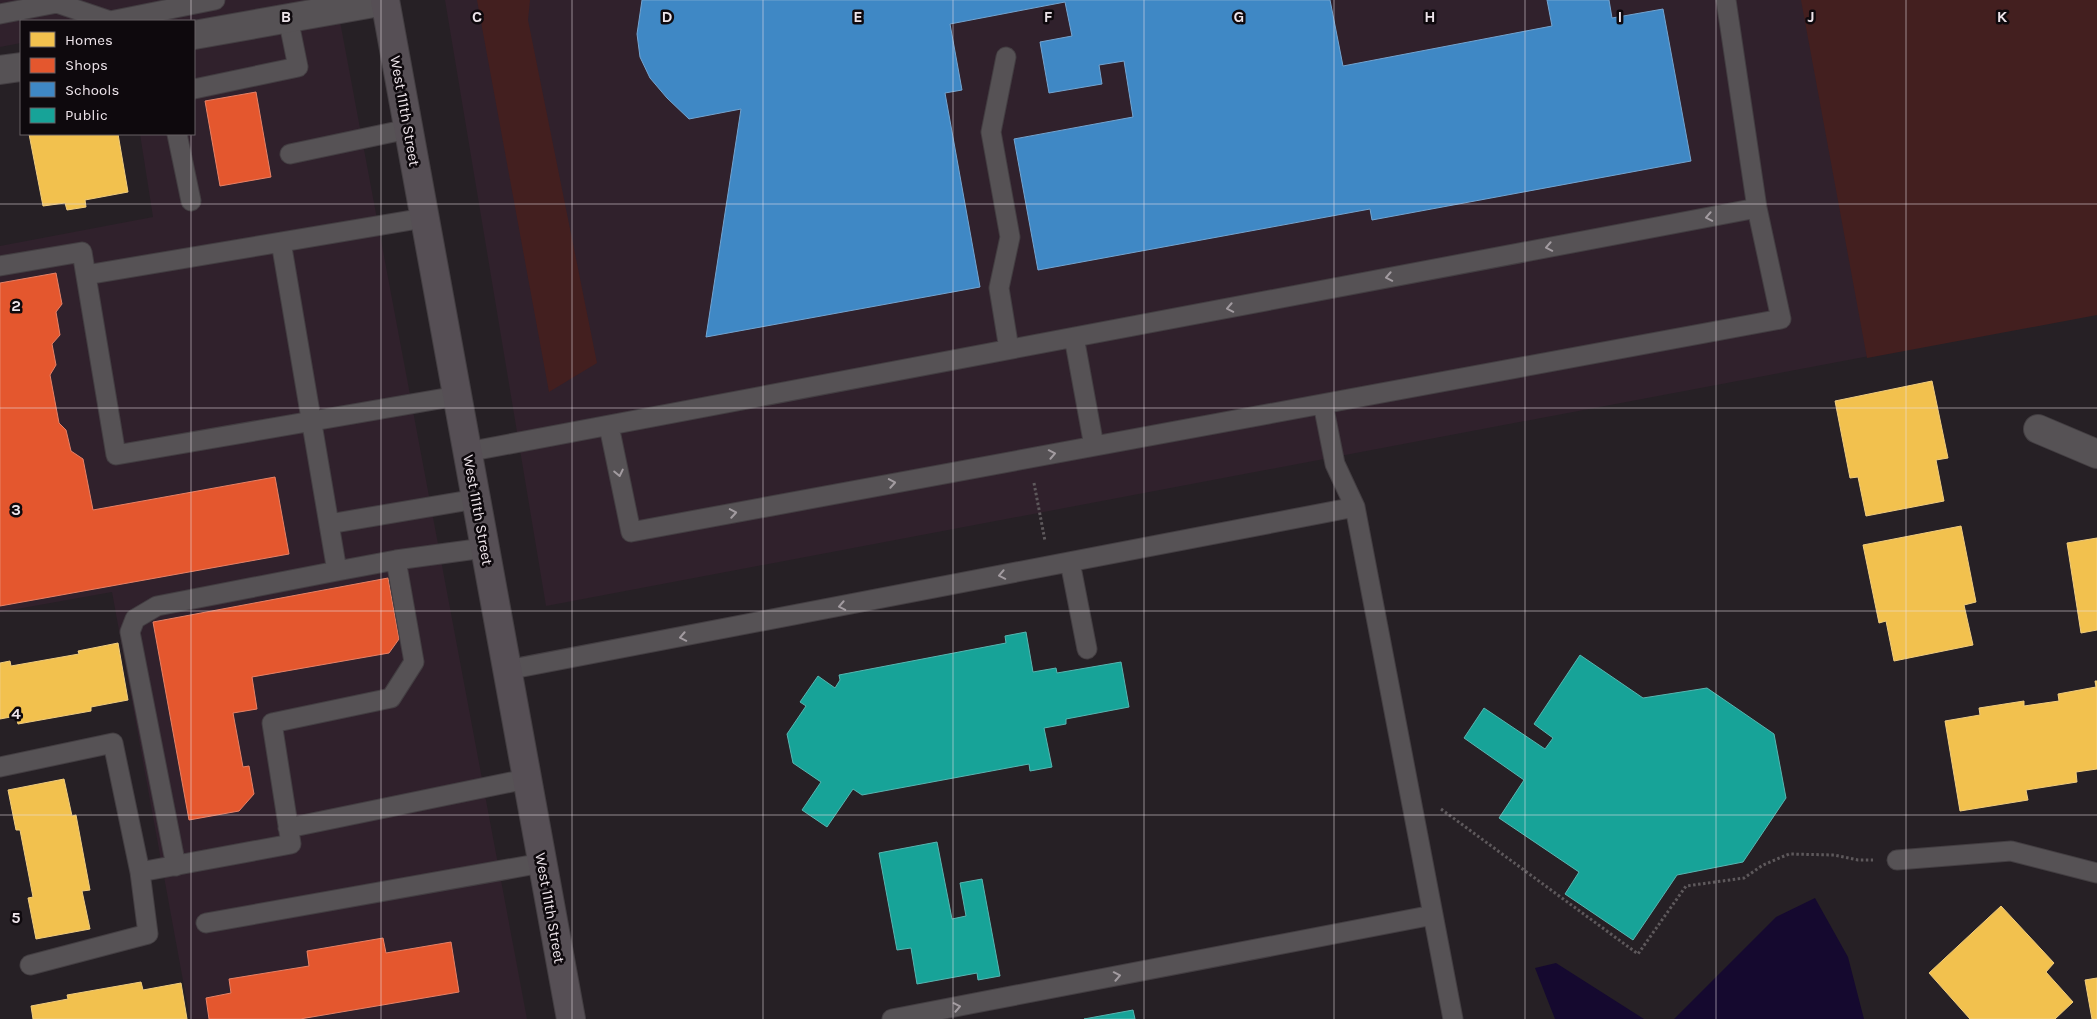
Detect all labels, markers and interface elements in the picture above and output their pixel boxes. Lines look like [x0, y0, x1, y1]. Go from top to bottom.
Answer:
text: B [281, 7, 291, 26]
text: C [472, 7, 482, 26]
text: D [662, 7, 673, 26]
text: E [853, 7, 863, 26]
text: F [1044, 7, 1053, 26]
text: G [1234, 7, 1244, 26]
text: H [1424, 7, 1436, 26]
text: I [1618, 7, 1622, 26]
text: J [1807, 7, 1815, 26]
text: K [1997, 7, 2008, 26]
legend [20, 20, 195, 135]
text: Homes [65, 31, 113, 49]
street label: West 111th Street [386, 54, 424, 168]
text: Shops [65, 56, 108, 74]
text: Schools [65, 81, 119, 99]
text: Public [65, 106, 108, 124]
one-way arrow [1704, 211, 1713, 221]
one-way arrow [1545, 242, 1554, 252]
one-way arrow [1385, 272, 1394, 282]
text: 2 [11, 296, 21, 315]
one-way arrow [1225, 302, 1234, 312]
one-way arrow [1048, 449, 1057, 459]
street label: West 111th Street [459, 453, 497, 567]
one-way arrow [613, 469, 624, 478]
one-way arrow [888, 479, 897, 489]
text: 3 [11, 500, 21, 519]
one-way arrow [728, 508, 737, 518]
one-way arrow [997, 569, 1006, 580]
one-way arrow [838, 600, 847, 610]
one-way arrow [678, 631, 687, 641]
text: 4 [11, 704, 21, 723]
street label: West 111th Street [531, 851, 569, 965]
text: 5 [11, 908, 21, 927]
one-way arrow [1112, 971, 1121, 982]
one-way arrow [953, 1002, 961, 1012]

